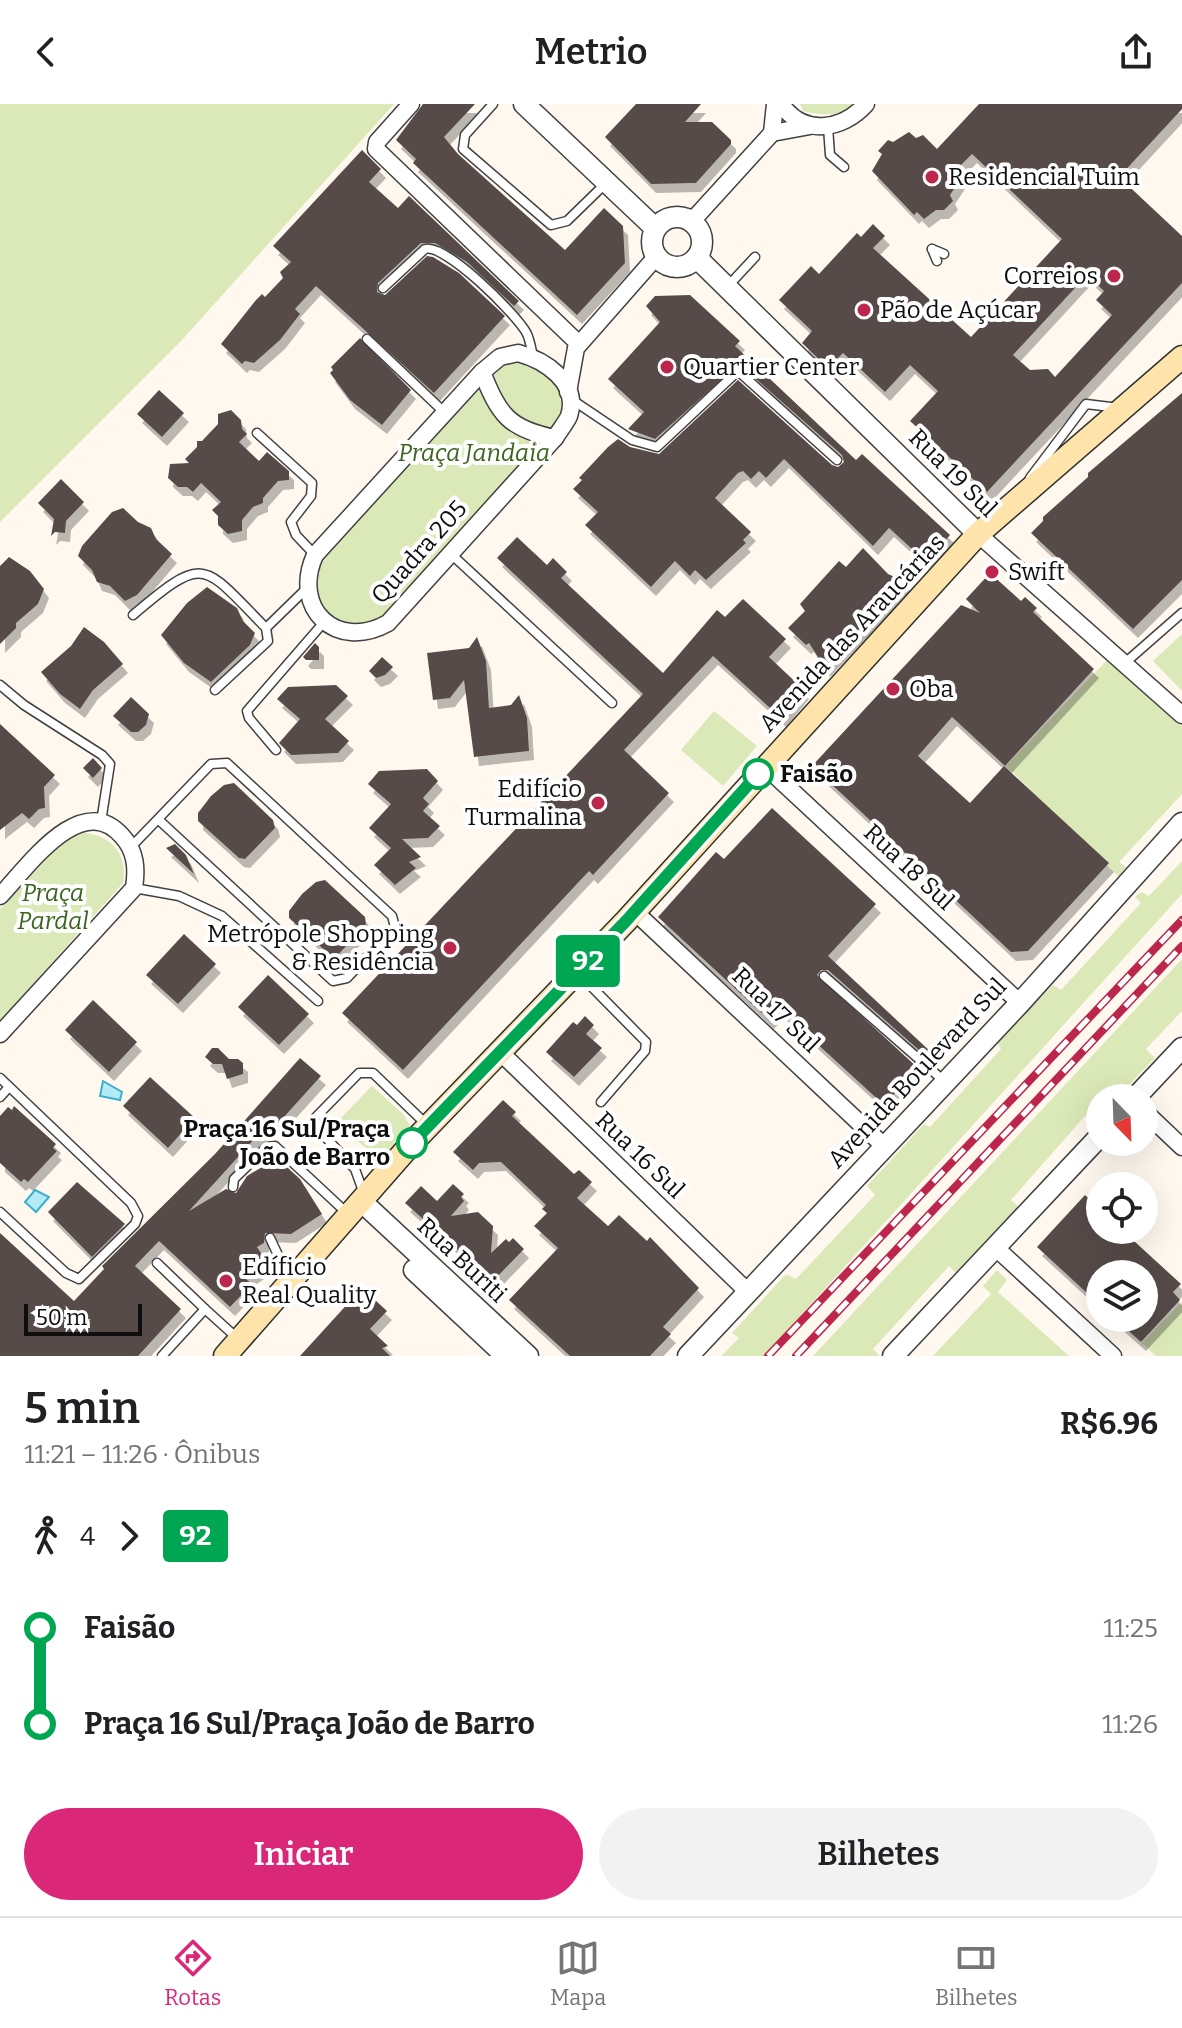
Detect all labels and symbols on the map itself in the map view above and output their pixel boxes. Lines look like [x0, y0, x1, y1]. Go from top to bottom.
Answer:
place label: Residencial Tuim [948, 163, 1140, 191]
marker: Residencial Tuim [923, 168, 941, 186]
place label: Correios [1003, 262, 1098, 290]
marker: Correios [1105, 267, 1123, 285]
place label: Pão de Açúcar [880, 296, 1037, 324]
marker: Pão de Açúcar [855, 301, 873, 319]
place label: Quartier Center [683, 353, 859, 381]
marker: Quartier Center [658, 358, 676, 376]
street label: Rua 19 Sul [903, 423, 1003, 523]
park label: Praça Jandaia [398, 439, 550, 467]
street label: Quadra 205 [365, 495, 473, 609]
street label: Avenida das Araucárias [753, 528, 951, 738]
place label: Swift [1008, 558, 1065, 586]
marker: Swift [983, 563, 1001, 581]
place label: Oba [909, 675, 954, 703]
marker: Oba [884, 680, 902, 698]
marker: Faisão [743, 759, 773, 789]
place label: Faisão [780, 760, 853, 788]
place label: Edifício Turmalina [465, 775, 582, 831]
marker: Edifício Turmalina [589, 794, 607, 812]
street label: Rua 18 Sul [858, 818, 960, 916]
park label: Praça Pardal [17, 879, 89, 935]
place label: Metrópole Shopping & Residência [207, 920, 434, 976]
line badge: 92 [552, 935, 624, 987]
marker: Metrópole Shopping & Residência [441, 939, 459, 957]
street label: Rua 17 Sul [727, 962, 825, 1058]
street label: Avenida Boulevard Sul [822, 972, 1012, 1174]
north arrow [1086, 1084, 1158, 1156]
street label: Rua 16 Sul [590, 1106, 690, 1204]
place label: Praça 16 Sul/Praça João de Barro [184, 1115, 391, 1171]
marker: Praça 16 Sul/Praça João de Barro [397, 1128, 427, 1158]
street label: Rua Buriti [412, 1212, 512, 1308]
place label: Edíficio Real Quality [242, 1253, 377, 1309]
marker: Edíficio Real Quality [217, 1272, 235, 1290]
scale bar [24, 1300, 142, 1336]

